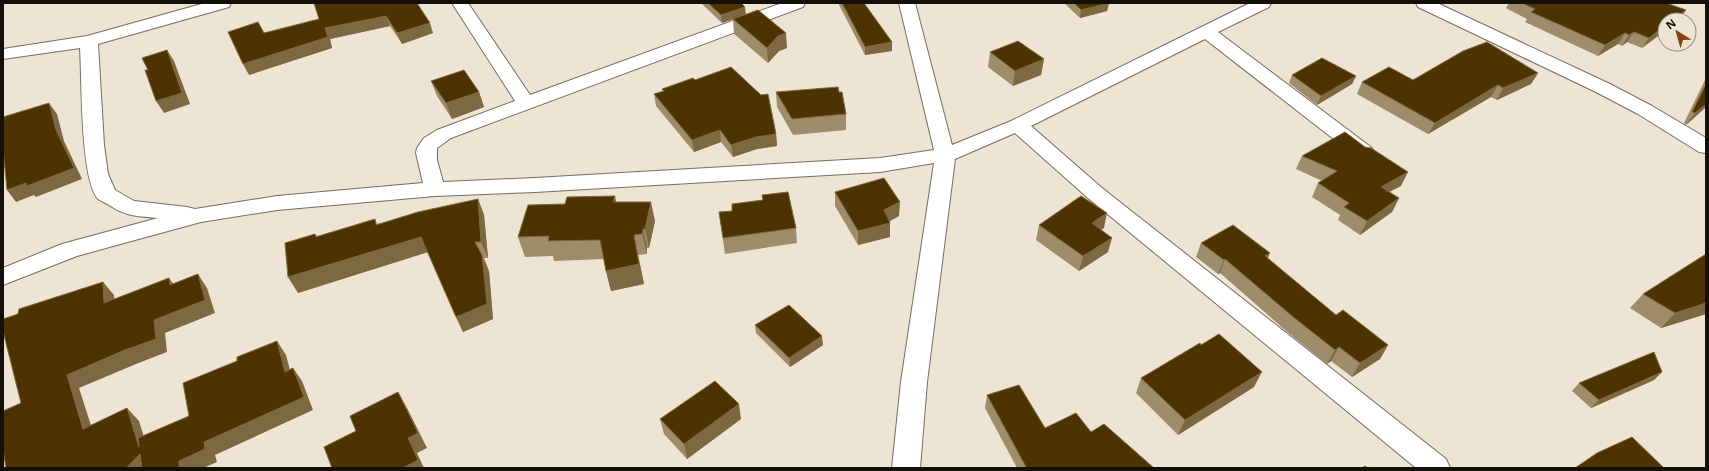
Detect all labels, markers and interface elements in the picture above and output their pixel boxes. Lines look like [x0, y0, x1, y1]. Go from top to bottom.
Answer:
north arrow [1657, 12, 1697, 52]
text: N [1663, 15, 1679, 32]

